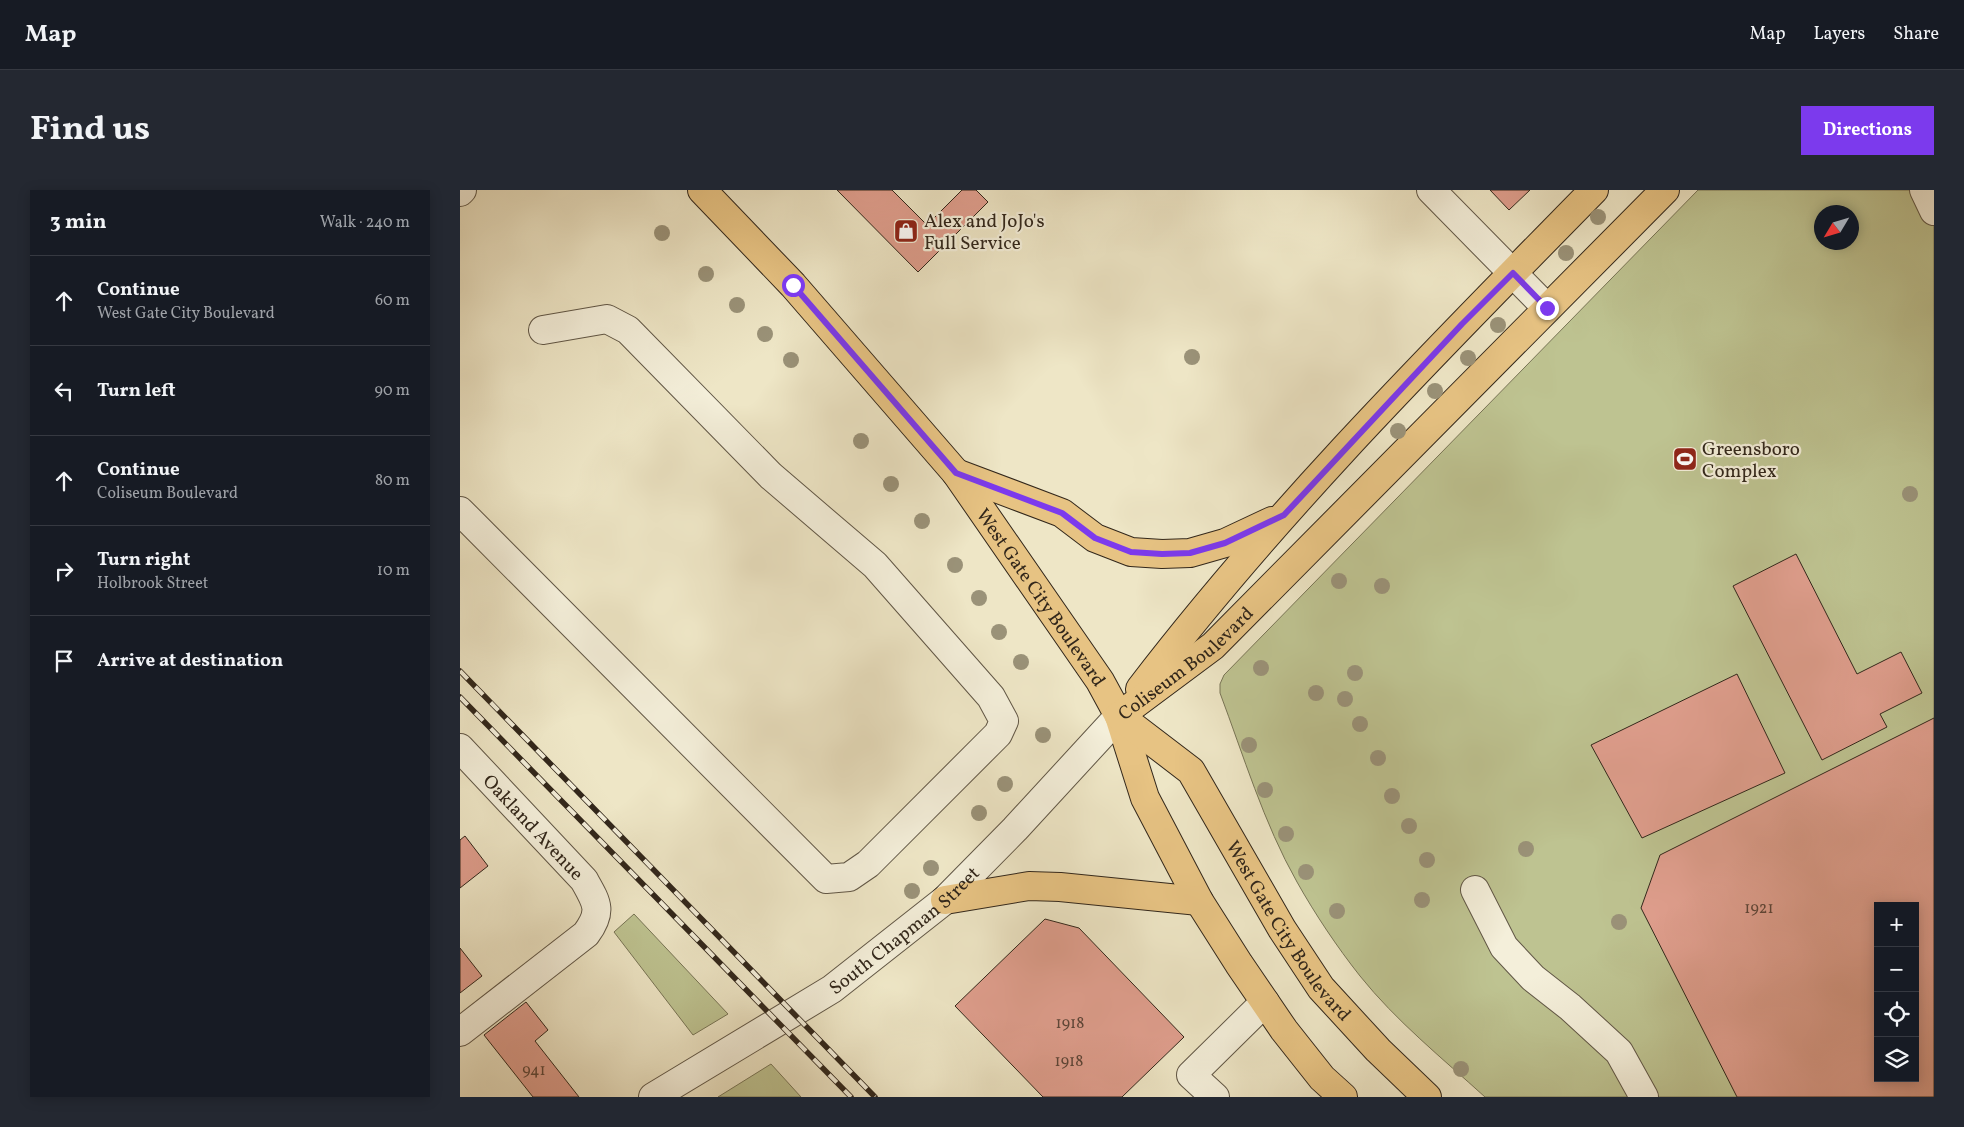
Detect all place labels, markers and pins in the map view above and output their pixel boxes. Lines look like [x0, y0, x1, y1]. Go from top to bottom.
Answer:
place label: Alex and JoJo's Full Service [924, 209, 1045, 257]
shop icon: Alex and JoJo's Full Service [893, 218, 919, 244]
place label: Greensboro Complex [1702, 437, 1800, 485]
sports icon: Greensboro Complex [1672, 446, 1698, 472]

